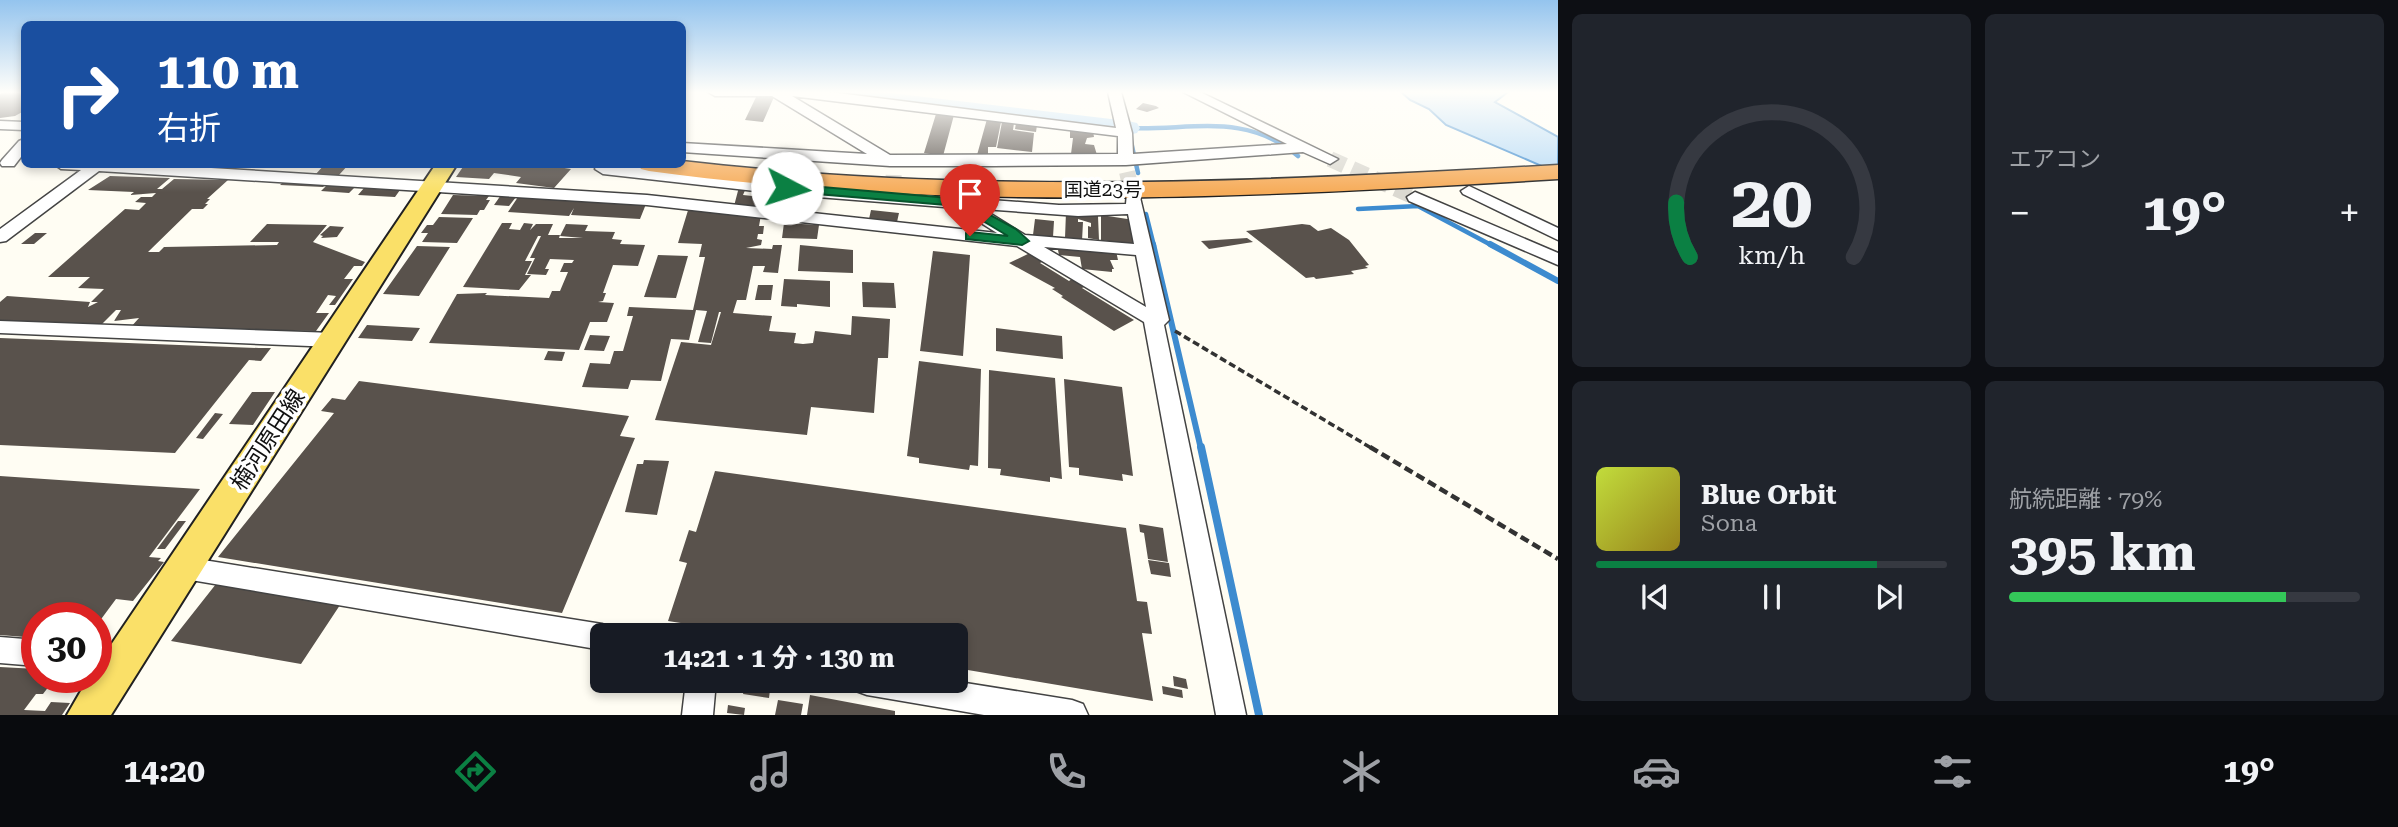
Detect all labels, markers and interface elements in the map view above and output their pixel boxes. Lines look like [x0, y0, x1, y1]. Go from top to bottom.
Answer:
text: 110 m [157, 43, 299, 100]
icon: right [42, 49, 133, 140]
text: 右折 [157, 109, 221, 147]
text: エアコン [2009, 146, 2101, 173]
position arrow [750, 151, 824, 225]
text: 20 [1731, 160, 1812, 245]
pin [940, 164, 1000, 236]
icon: arrive [951, 175, 989, 213]
street label: 国道23号 [1064, 178, 1142, 201]
text: 19° [2142, 182, 2227, 243]
text: − [2009, 191, 2030, 235]
text: + [2339, 191, 2360, 235]
text: km/h [1738, 240, 1805, 269]
street label: 楠河原田線 [225, 384, 311, 496]
text: Blue Orbit [1701, 480, 1837, 510]
text: 航続距離 · 79% [2009, 486, 2162, 513]
text: Sona [1701, 510, 1757, 537]
text: 395 km [2009, 522, 2196, 583]
icon: previous [1636, 578, 1674, 616]
icon: pause [1753, 578, 1791, 616]
icon: next [1870, 578, 1908, 616]
speed limit sign: 30 [21, 602, 112, 693]
text: 14:21 · 1 分 · 130 m [663, 643, 895, 673]
icon: directions [451, 747, 500, 796]
icon: music [746, 747, 795, 796]
icon: phone [1042, 747, 1091, 796]
icon: climate [1337, 747, 1386, 796]
icon: car [1632, 747, 1681, 796]
icon: filters [1928, 747, 1977, 796]
text: 14:20 [123, 752, 205, 790]
text: 19° [2223, 752, 2275, 790]

